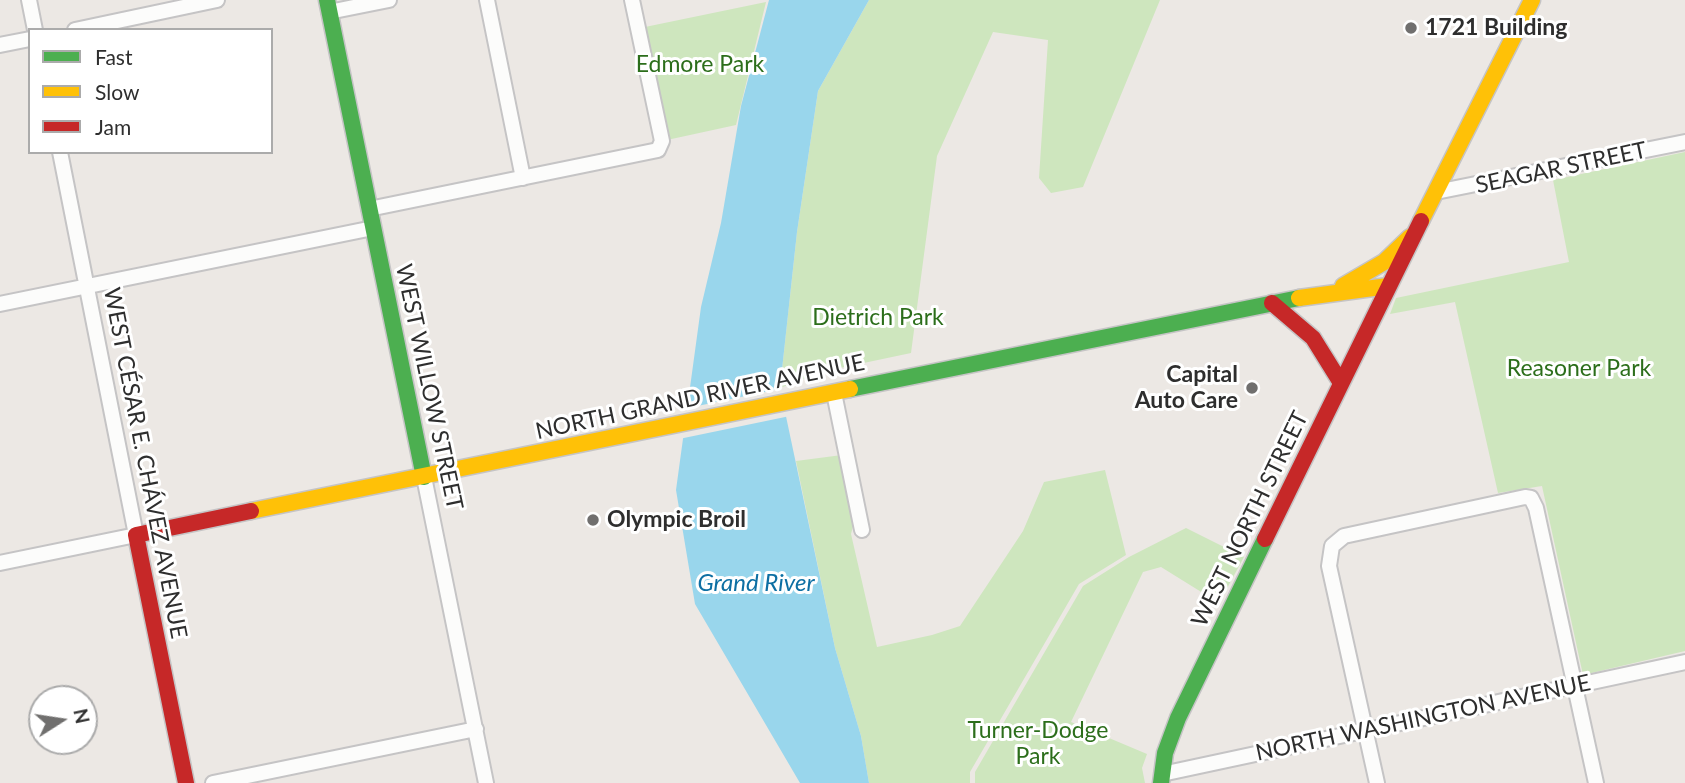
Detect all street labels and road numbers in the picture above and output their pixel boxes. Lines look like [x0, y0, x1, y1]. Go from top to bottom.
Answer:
street label: SEAGAR STREET [1473, 136, 1649, 200]
street label: WEST WILLOW STREET [389, 262, 469, 512]
street label: WEST CÉSAR E. CHÁVEZ AVENUE [97, 285, 193, 641]
street label: NORTH GRAND RIVER AVENUE [533, 349, 867, 445]
street label: WEST NORTH STREET [1186, 407, 1314, 631]
street label: NORTH WASHINGTON AVENUE [1253, 669, 1593, 767]

